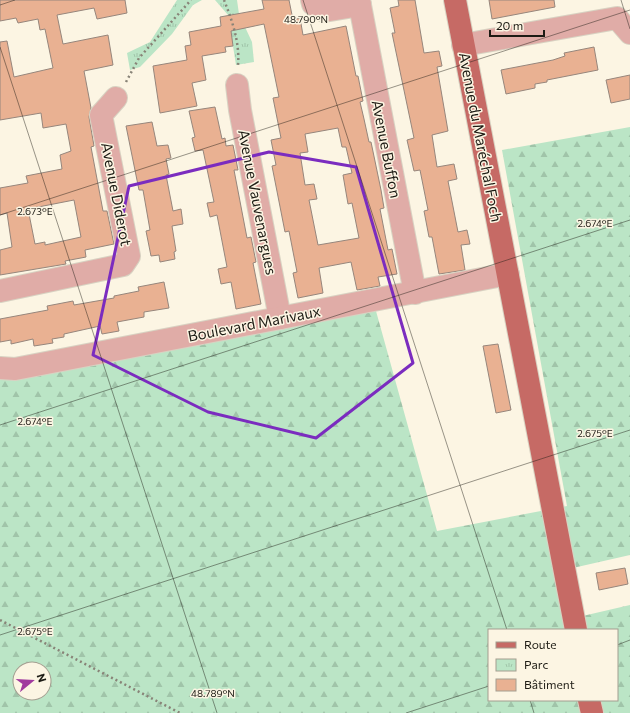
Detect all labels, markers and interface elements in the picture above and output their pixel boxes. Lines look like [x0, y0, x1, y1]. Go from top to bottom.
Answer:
scale bar [490, 12, 544, 38]
text: 48.790°N [284, 13, 328, 25]
text: 20 m [496, 18, 523, 32]
street label: Avenue du Maréchal Foch [456, 51, 506, 223]
street label: Avenue Buffon [369, 98, 405, 200]
street label: Avenue Vauvenargues [235, 128, 281, 276]
street label: Avenue Diderot [98, 141, 136, 247]
text: 2.673°E [17, 205, 53, 217]
text: 2.674°E [577, 217, 613, 229]
street label: Boulevard Marivaux [186, 301, 322, 345]
text: 2.674°E [17, 415, 53, 427]
text: 2.675°E [577, 427, 613, 439]
text: 2.675°E [17, 625, 53, 637]
legend [488, 629, 618, 701]
text: Route [524, 637, 557, 651]
text: Parc [524, 657, 548, 671]
north arrow [12, 661, 52, 701]
text: N [35, 672, 49, 684]
text: Bâtiment [524, 677, 575, 691]
text: 48.789°N [191, 687, 235, 699]

